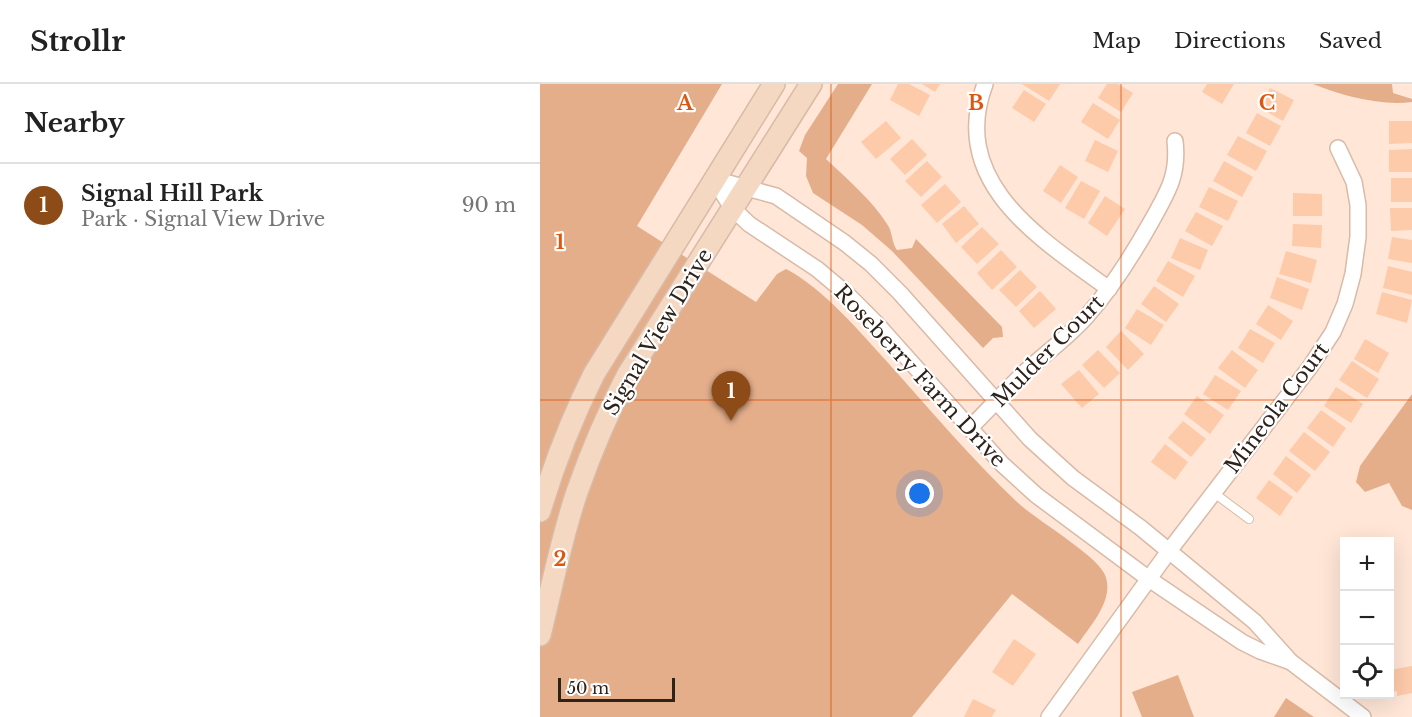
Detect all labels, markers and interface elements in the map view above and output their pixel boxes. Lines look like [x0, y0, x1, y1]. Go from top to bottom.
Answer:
text: Strollr [30, 24, 125, 59]
text: Map [1092, 28, 1141, 54]
text: Directions [1174, 28, 1286, 54]
text: Saved [1319, 28, 1382, 54]
text: A [676, 91, 694, 115]
text: B [968, 91, 984, 115]
text: C [1259, 91, 1275, 115]
text: Nearby [24, 107, 125, 139]
text: Signal Hill Park [81, 180, 263, 207]
text: 1 [39, 193, 48, 217]
text: 90 m [462, 193, 516, 217]
text: Park · Signal View Drive [81, 207, 325, 231]
text: 1 [556, 230, 565, 254]
street label: Signal View Drive [598, 244, 718, 420]
street label: Roseberry Farm Drive [829, 279, 1011, 473]
street label: Mulder Court [987, 290, 1109, 412]
street label: Mineola Court [1219, 337, 1335, 479]
pin: 1 [712, 372, 750, 421]
your location [905, 479, 934, 508]
map controls [1340, 537, 1394, 699]
button: + [1340, 537, 1394, 591]
text: 2 [553, 547, 567, 571]
button: − [1340, 591, 1394, 645]
button: locate [1340, 645, 1394, 699]
scale bar [558, 675, 675, 702]
text: 50 m [567, 678, 609, 698]

